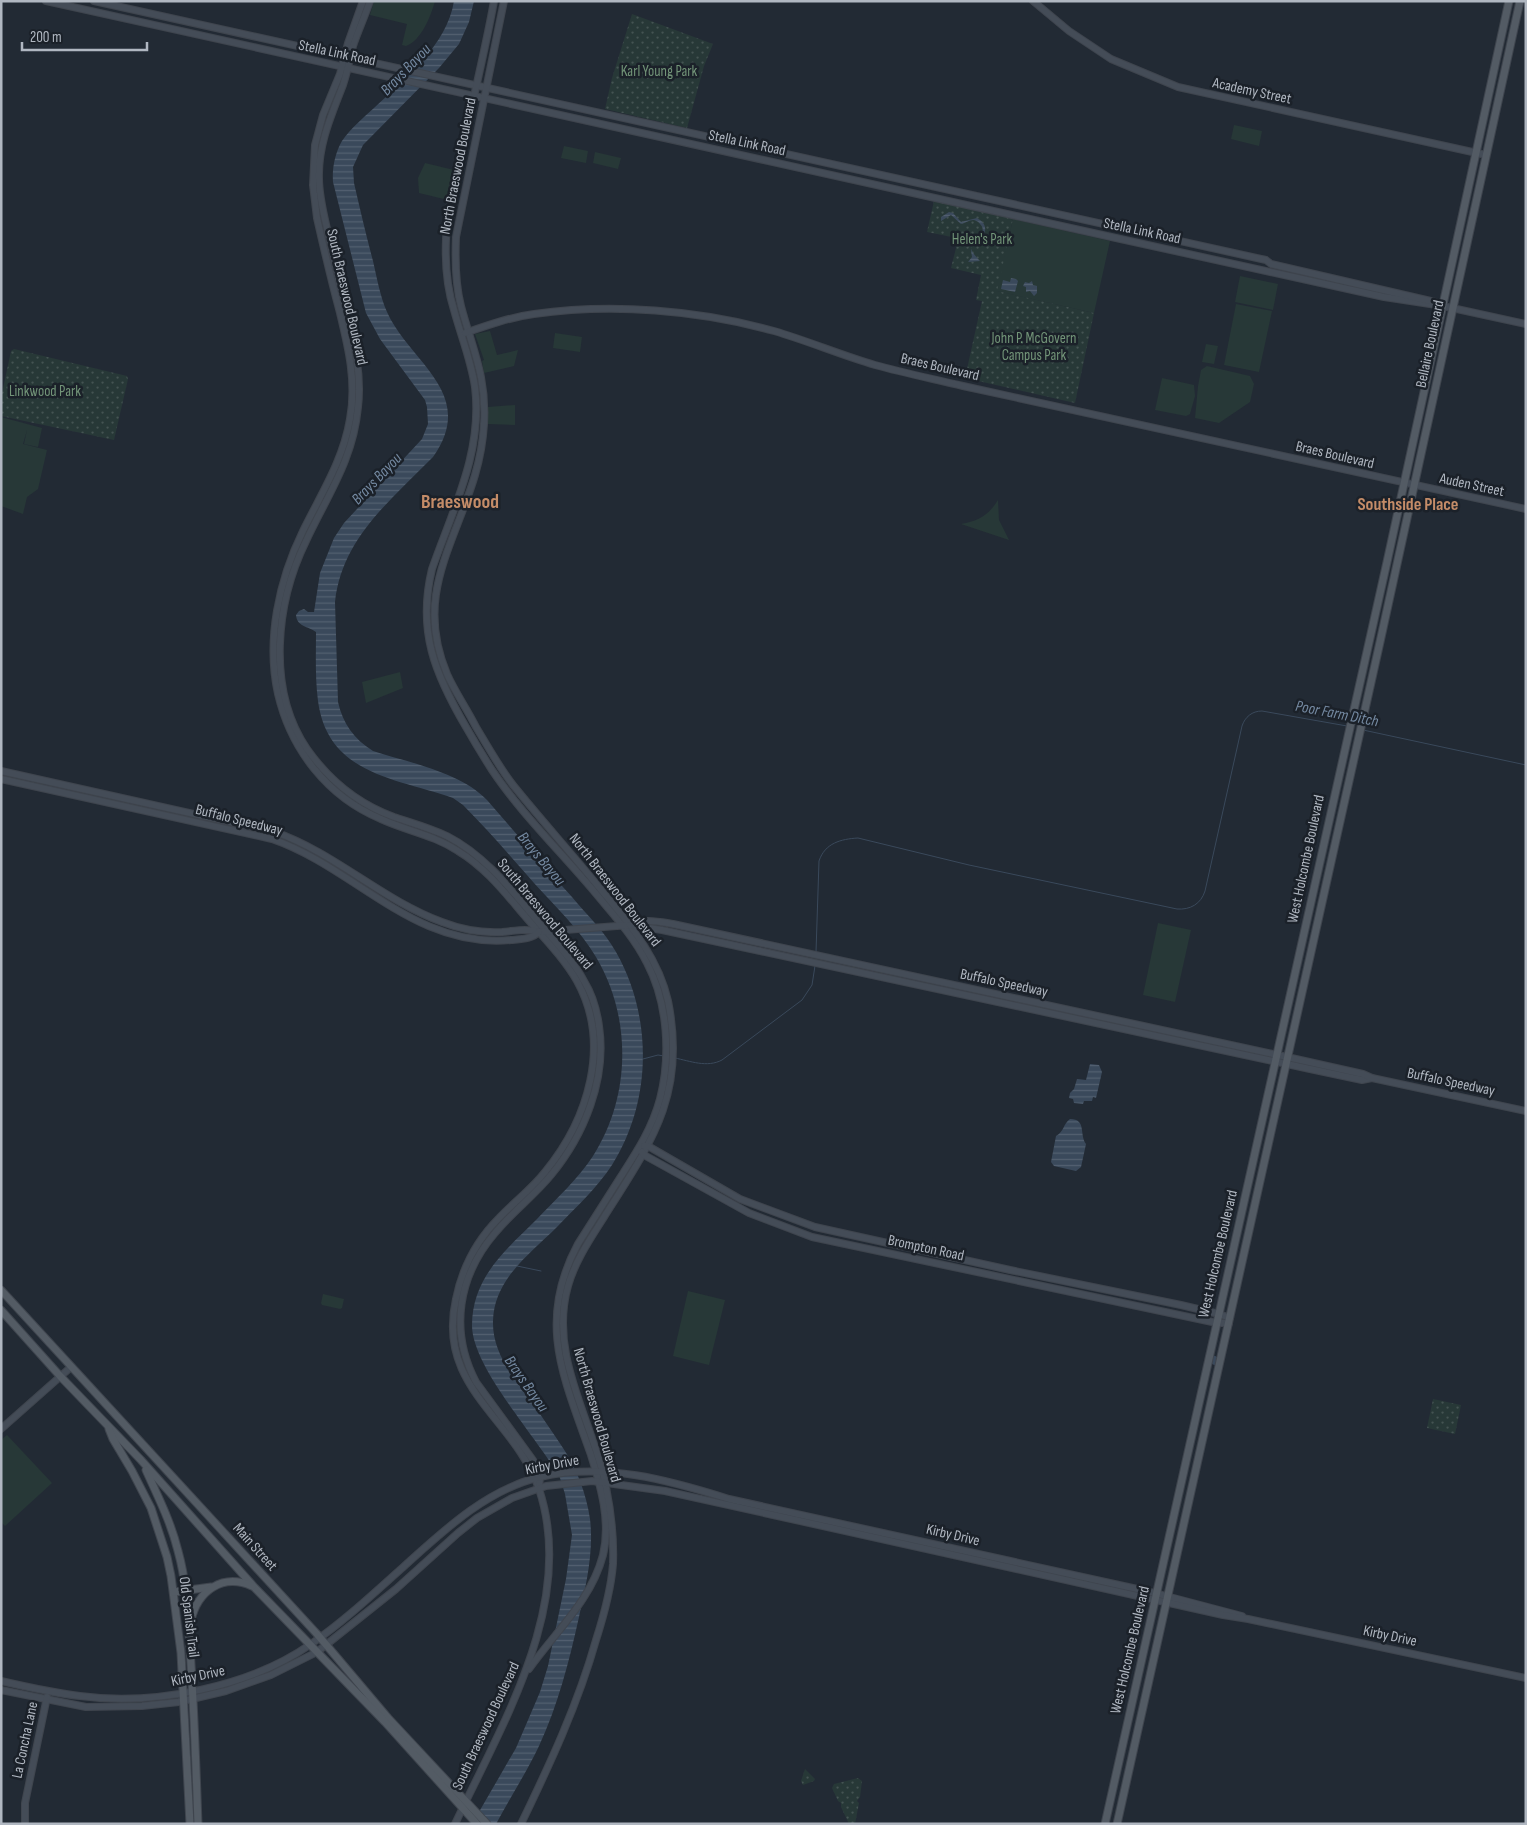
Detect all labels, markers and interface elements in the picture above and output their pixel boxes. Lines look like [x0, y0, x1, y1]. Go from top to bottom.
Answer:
scale bar [22, 20, 148, 52]
text: 200 m [30, 28, 62, 47]
street label: Stella Link Road [297, 36, 377, 70]
water label: Brays Bayou [377, 40, 435, 100]
park label: Karl Young Park [621, 62, 698, 81]
street label: Academy Street [1210, 73, 1293, 109]
street label: North Braeswood Boulevard [435, 96, 481, 236]
street label: Stella Link Road [707, 126, 787, 160]
street label: Stella Link Road [1102, 214, 1182, 248]
street label: South Braeswood Boulevard [322, 227, 372, 367]
park label: Helen's Park [952, 230, 1012, 249]
street label: Bellaire Boulevard [1411, 299, 1449, 389]
park label: John P. McGovern Campus Park [991, 329, 1076, 365]
street label: Braes Boulevard [899, 349, 981, 385]
park label: Linkwood Park [9, 382, 81, 401]
street label: Braes Boulevard [1294, 437, 1376, 473]
water label: Brays Bayou [348, 449, 406, 509]
street label: Auden Street [1437, 469, 1506, 501]
district label: Braeswood [421, 490, 499, 514]
district label: Southside Place [1357, 494, 1459, 515]
water label: Poor Farm Ditch [1294, 697, 1380, 731]
street label: West Holcombe Boulevard [1283, 793, 1329, 925]
street label: Buffalo Speedway [193, 800, 285, 840]
water label: Brays Bayou [513, 828, 569, 890]
street label: North Braeswood Boulevard [565, 830, 665, 950]
street label: South Braeswood Boulevard [493, 855, 597, 973]
street label: Buffalo Speedway [958, 964, 1050, 1002]
street label: Buffalo Speedway [1405, 1063, 1497, 1101]
street label: West Holcombe Boulevard [1194, 1188, 1242, 1320]
street label: Brompton Road [886, 1231, 966, 1265]
street label: North Braeswood Boulevard [569, 1346, 625, 1484]
water label: Brays Bayou [500, 1352, 552, 1416]
street label: Kirby Drive [523, 1450, 581, 1480]
street label: Main Street [229, 1519, 282, 1575]
street label: Kirby Drive [924, 1520, 982, 1550]
street label: Old Spanish Trail [175, 1576, 203, 1658]
street label: West Holcombe Boulevard [1106, 1584, 1154, 1716]
street label: Kirby Drive [1361, 1621, 1419, 1651]
street label: South Braeswood Boulevard [448, 1659, 524, 1793]
street label: Kirby Drive [169, 1661, 227, 1691]
street label: La Concha Lane [8, 1700, 42, 1780]

